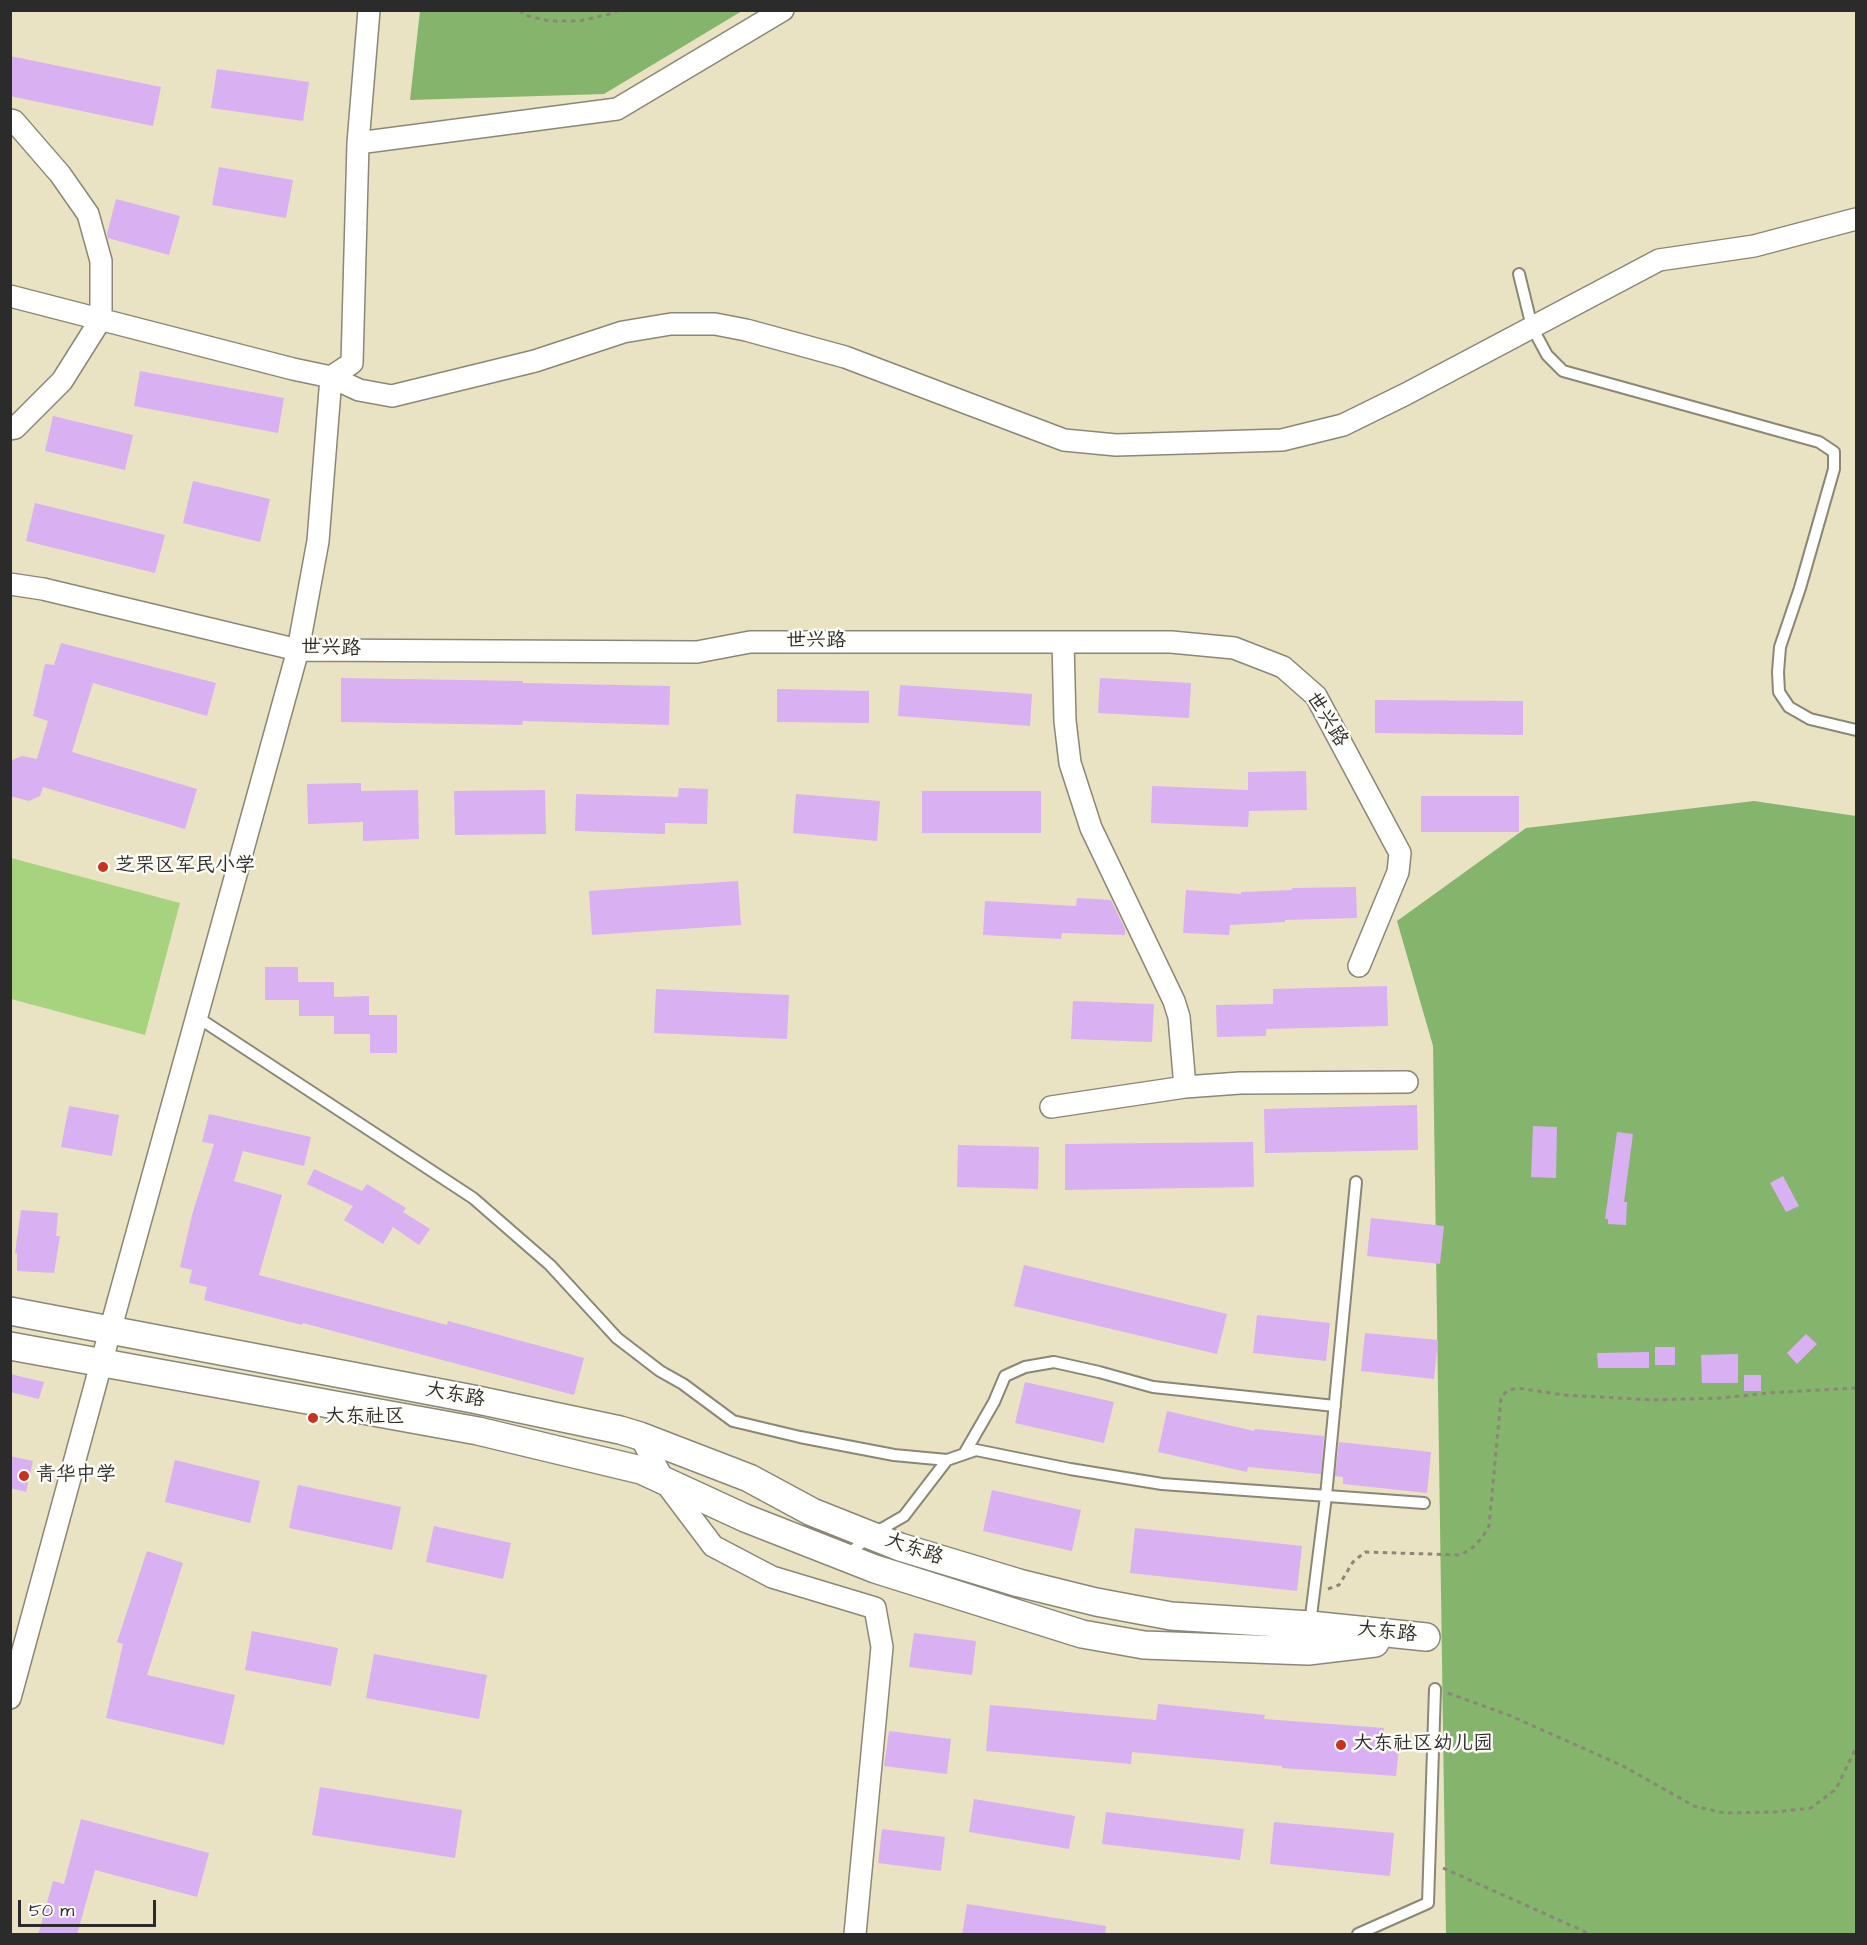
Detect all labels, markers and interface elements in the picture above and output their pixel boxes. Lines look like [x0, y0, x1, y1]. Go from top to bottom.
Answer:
street label: 世兴路 [786, 630, 846, 654]
street label: 世兴路 [301, 636, 361, 662]
street label: 世兴路 [1300, 688, 1352, 752]
place label: 芝罘区军民小学 [115, 855, 255, 879]
marker: 芝罘区军民小学 [96, 860, 110, 874]
street label: 大东路 [423, 1378, 487, 1414]
place label: 大东社区 [325, 1406, 405, 1430]
marker: 大东社区 [306, 1411, 320, 1425]
place label: 青华中学 [36, 1464, 116, 1488]
marker: 青华中学 [17, 1469, 31, 1483]
street label: 大东路 [882, 1529, 946, 1571]
street label: 大东路 [1356, 1618, 1418, 1648]
place label: 大东社区幼儿园 [1353, 1733, 1493, 1757]
marker: 大东社区幼儿园 [1334, 1738, 1348, 1752]
scale bar [21, 1888, 159, 1926]
text: 50 m [29, 1898, 74, 1923]

